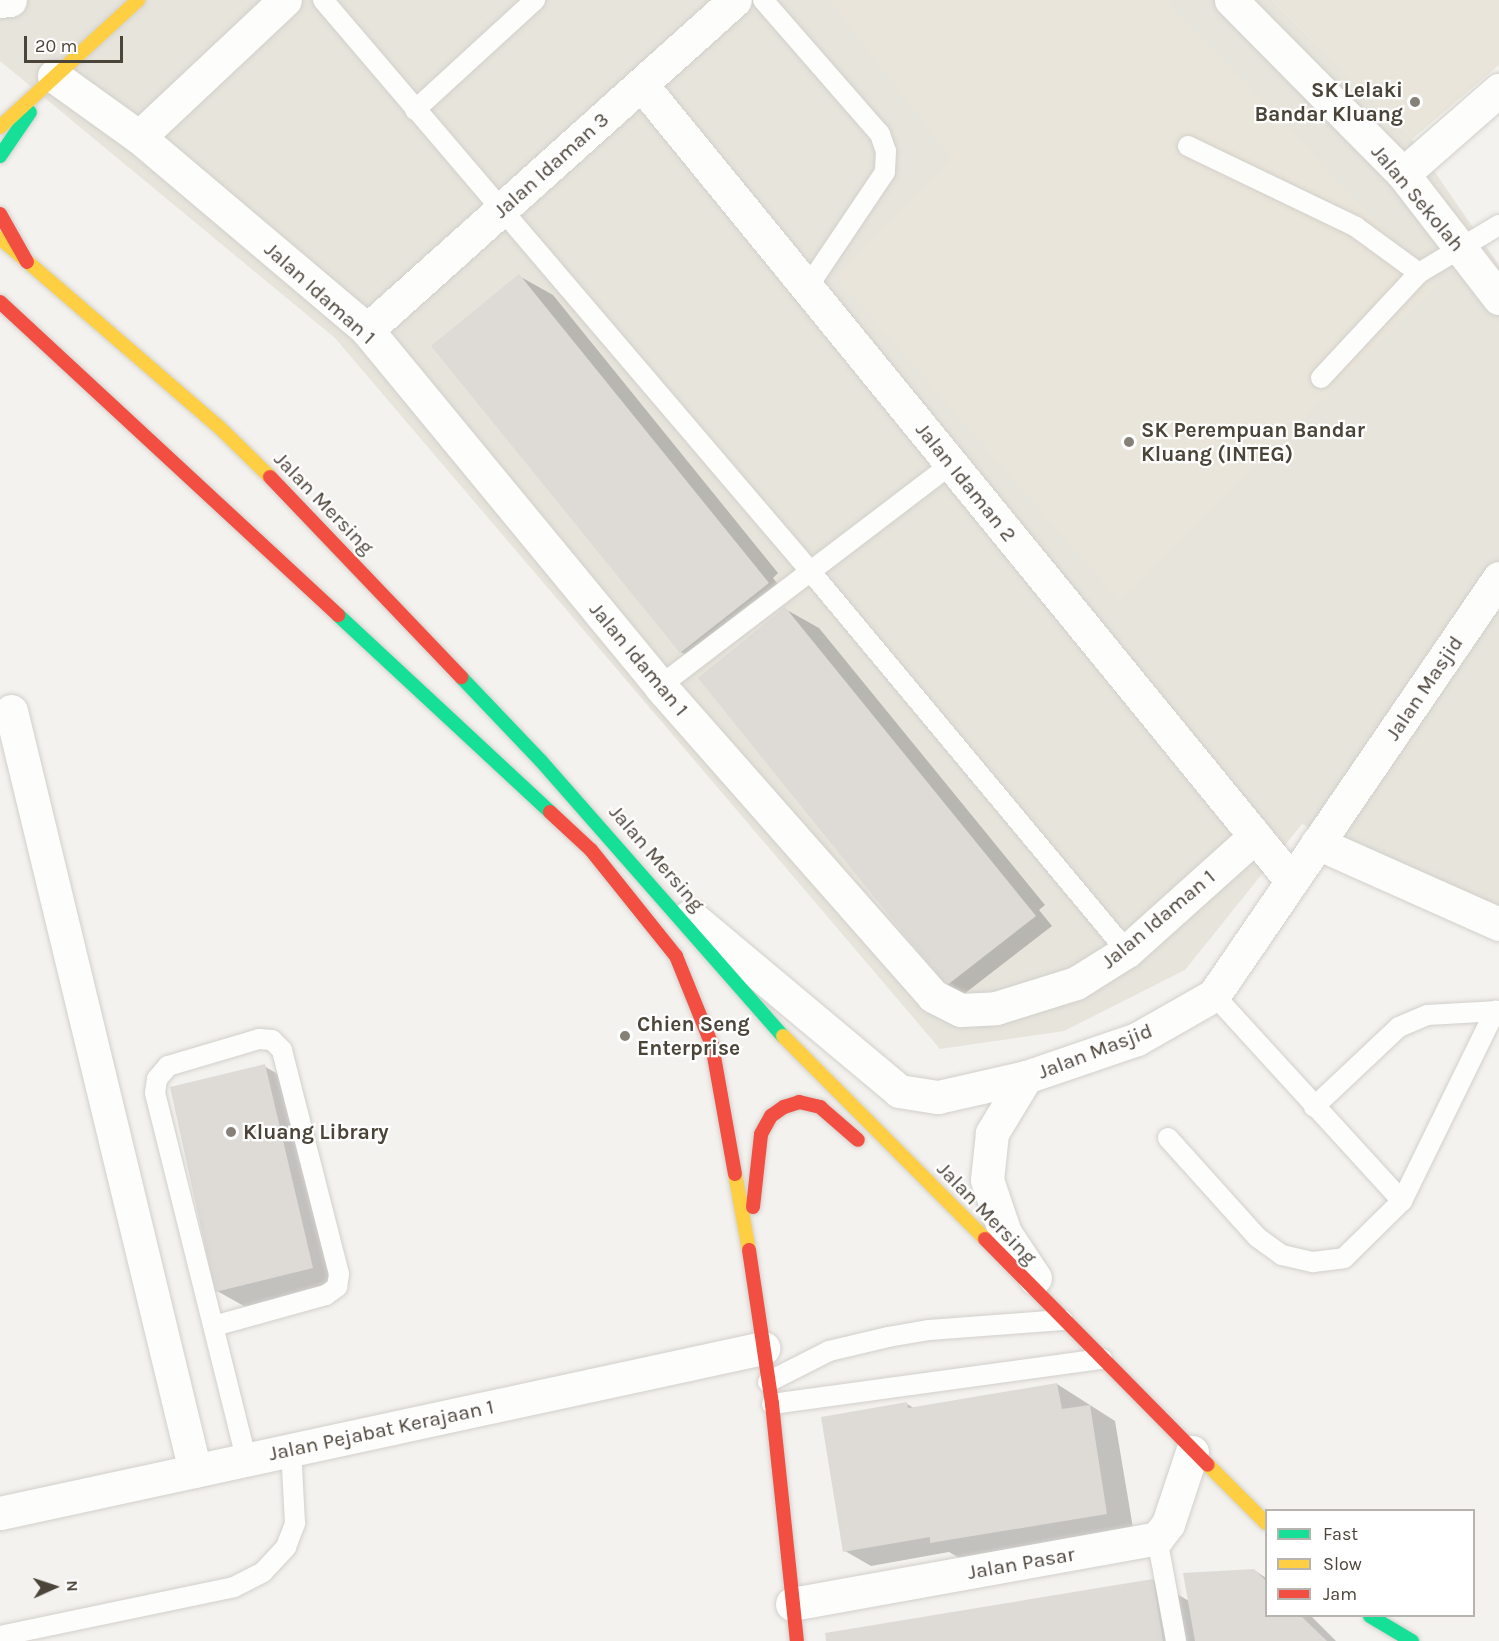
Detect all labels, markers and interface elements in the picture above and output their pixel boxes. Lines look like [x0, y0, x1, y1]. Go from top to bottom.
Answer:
scale bar [27, 24, 126, 62]
text: 20 m [35, 35, 77, 57]
place label: SK Lelaki Bandar Kluang [1254, 77, 1403, 127]
marker: SK Lelaki Bandar Kluang [1408, 95, 1422, 109]
street label: Jalan Idaman 3 [488, 107, 614, 223]
street label: Jalan Sekolah [1366, 139, 1470, 257]
street label: Jalan Idaman 1 [259, 237, 381, 349]
street label: Jalan Idaman 2 [910, 417, 1022, 547]
place label: SK Perempuan Bandar Kluang (INTEG) [1141, 417, 1365, 467]
marker: SK Perempuan Bandar Kluang (INTEG) [1122, 435, 1136, 449]
street label: Jalan Mersing [269, 446, 379, 560]
street label: Jalan Idaman 1 [584, 597, 694, 721]
street label: Jalan Masjid [1380, 631, 1468, 745]
street label: Jalan Mersing [604, 800, 710, 916]
street label: Jalan Idaman 1 [1096, 864, 1220, 974]
place label: Chien Seng Enterprise [637, 1011, 750, 1061]
street label: Jalan Masjid [1034, 1018, 1156, 1084]
marker: Chien Seng Enterprise [618, 1029, 632, 1043]
place label: Kluang Library [243, 1119, 389, 1145]
marker: Kluang Library [224, 1125, 238, 1139]
street label: Jalan Mersing [932, 1156, 1042, 1270]
street label: Jalan Pejabat Kerajaan 1 [266, 1394, 496, 1466]
legend [1265, 1509, 1475, 1617]
text: Fast [1323, 1523, 1358, 1545]
street label: Jalan Pasar [965, 1541, 1077, 1585]
text: Slow [1323, 1553, 1362, 1575]
north arrow [24, 1557, 84, 1617]
text: N [63, 1580, 82, 1592]
text: Jam [1323, 1583, 1357, 1605]

